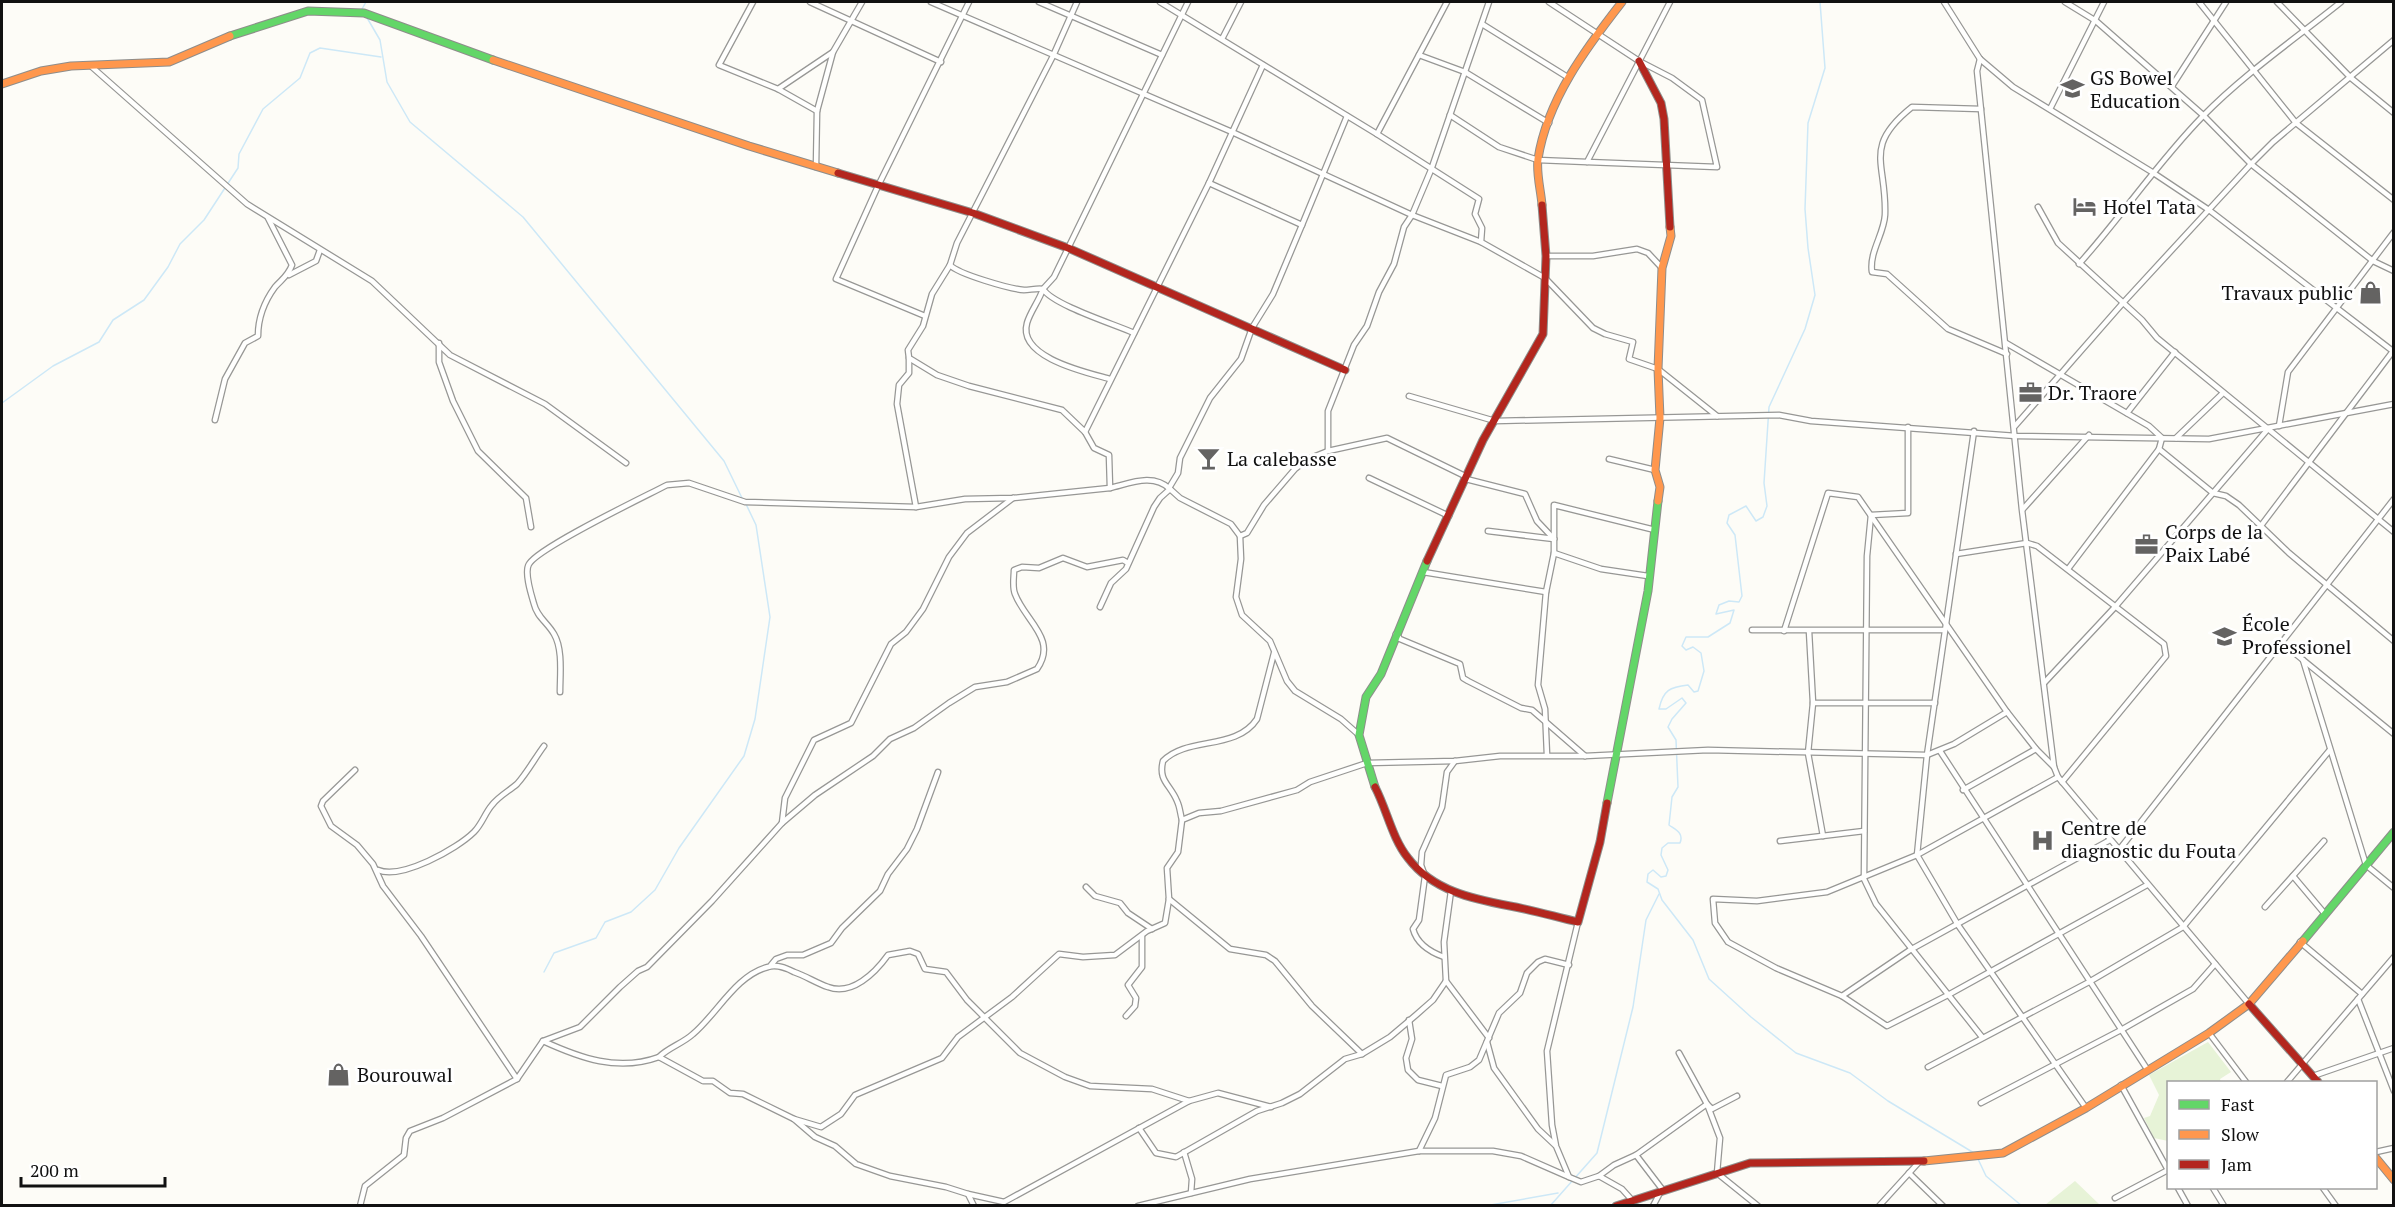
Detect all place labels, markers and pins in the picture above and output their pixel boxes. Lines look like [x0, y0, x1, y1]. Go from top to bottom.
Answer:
place label: GS Bowel Education [2090, 64, 2180, 114]
school or university icon: GS Bowel Education [2059, 76, 2085, 102]
place label: Hotel Tata [2103, 193, 2196, 220]
hotel icon: Hotel Tata [2072, 194, 2098, 220]
place label: Travaux public [2221, 279, 2353, 306]
shop icon: Travaux public [2358, 280, 2384, 306]
place label: Dr. Traore [2048, 379, 2137, 406]
office icon: Dr. Traore [2017, 380, 2043, 406]
place label: La calebasse [1227, 445, 1337, 472]
bar icon: La calebasse [1196, 446, 1222, 472]
place label: Corps de la Paix Labé [2165, 518, 2263, 568]
office icon: Corps de la Paix Labé [2134, 531, 2160, 557]
place label: École Professionel [2242, 610, 2352, 660]
school or university icon: École Professionel [2211, 623, 2237, 649]
place label: Centre de diagnostic du Fouta [2061, 814, 2236, 864]
hospital icon: Centre de diagnostic du Fouta [2030, 827, 2056, 853]
place label: Bourouwal [357, 1061, 453, 1088]
shop icon: Bourouwal [326, 1062, 352, 1088]

